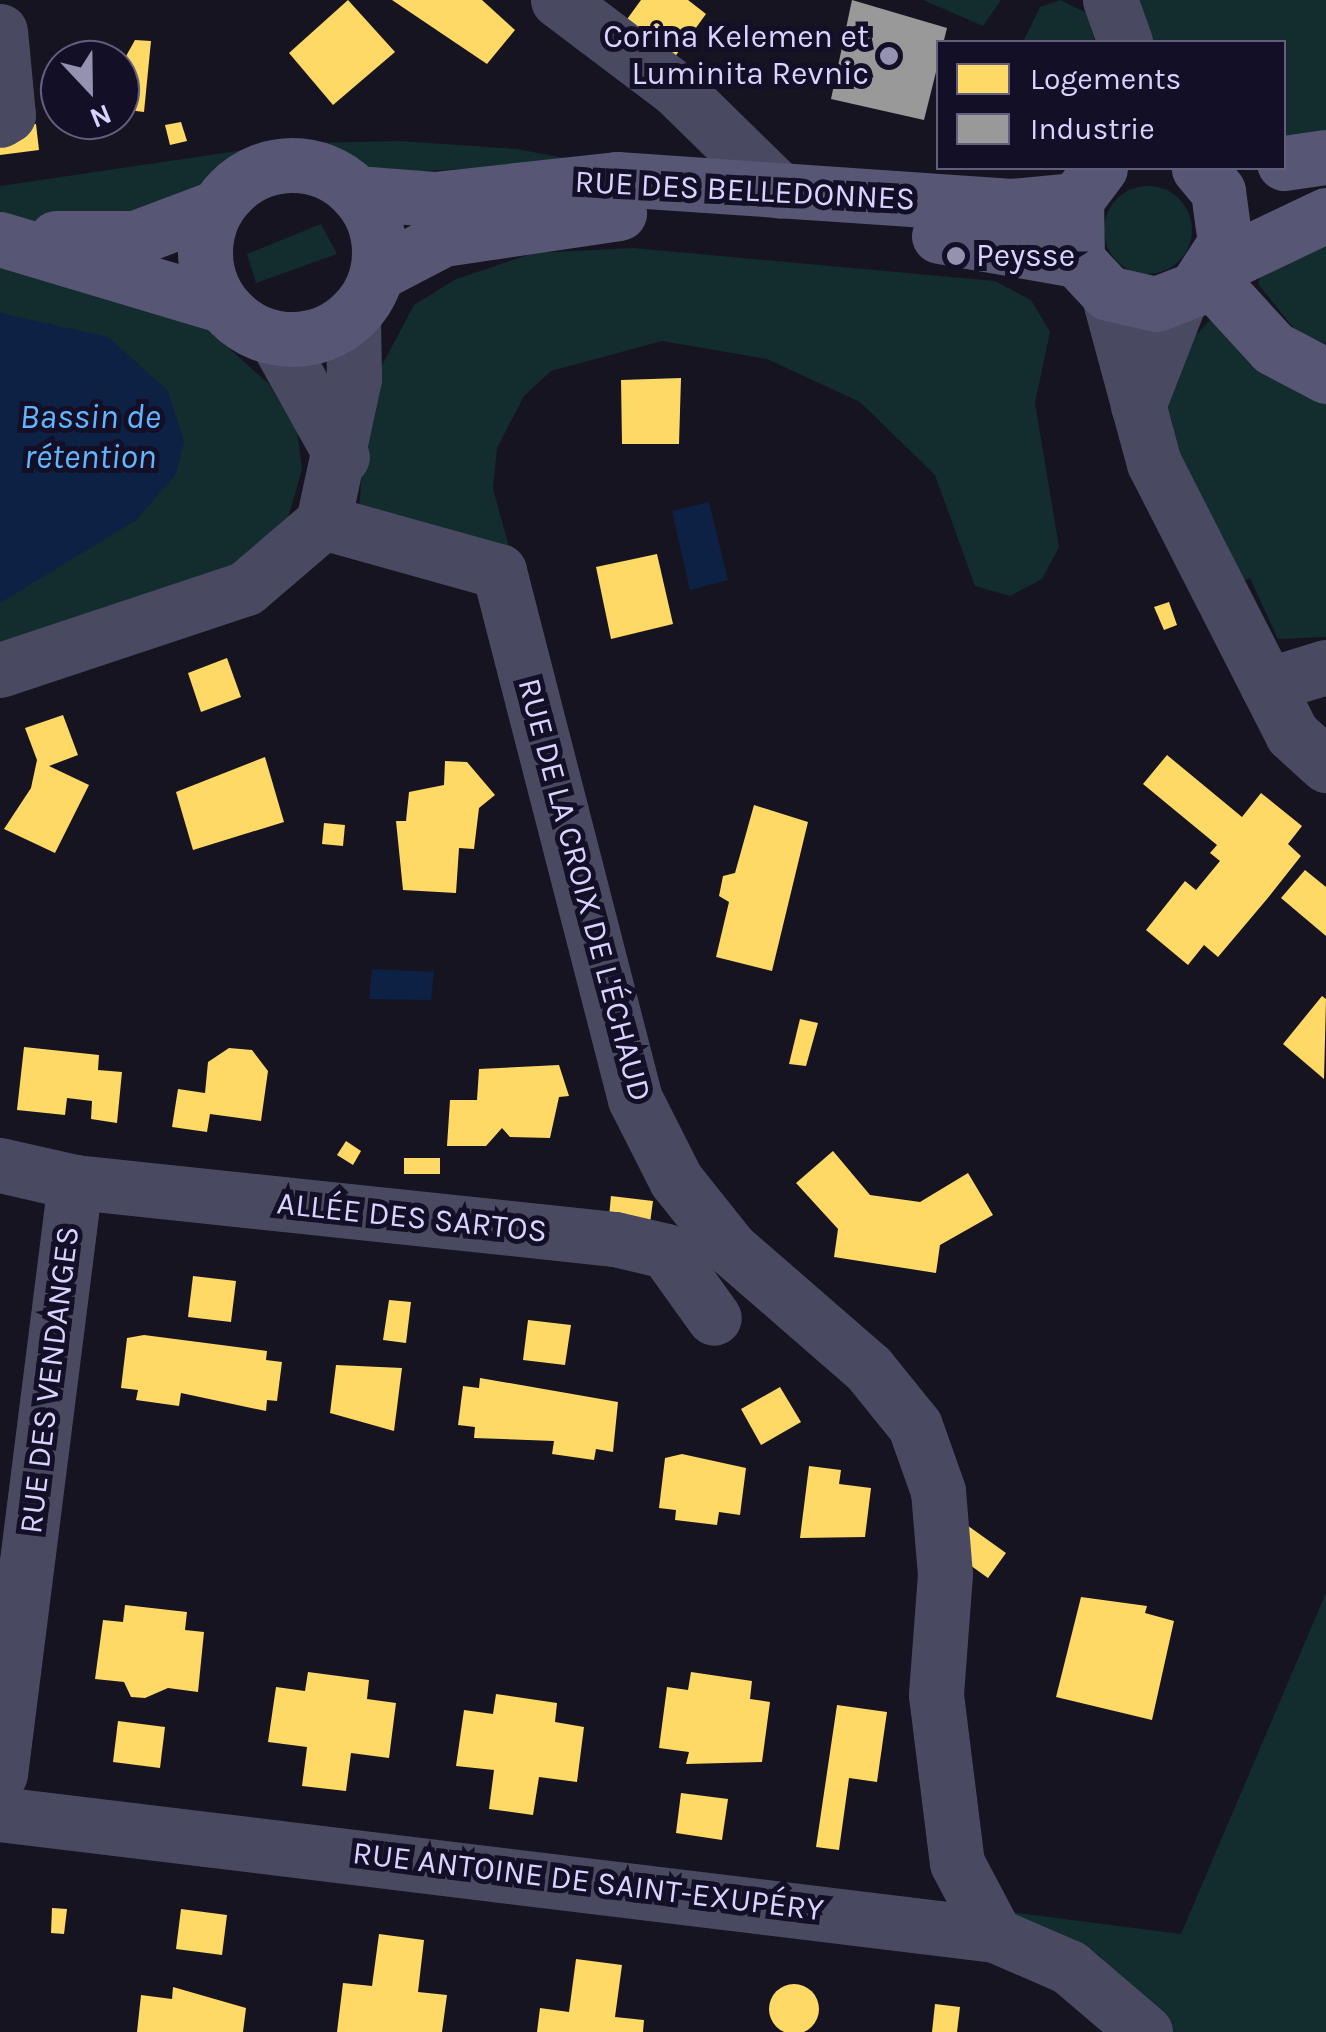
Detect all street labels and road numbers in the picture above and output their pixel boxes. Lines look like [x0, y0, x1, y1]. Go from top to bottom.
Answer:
street label: RUE DES BELLEDONNES [574, 163, 916, 219]
street label: RUE DE LA CROIX DE L'ÉCHAUD [509, 674, 659, 1106]
street label: ALLÉE DES SARTOS [275, 1185, 549, 1251]
street label: RUE DES VENDANGES [12, 1224, 88, 1536]
street label: RUE ANTOINE DE SAINT-EXUPÉRY [350, 1834, 826, 1930]

